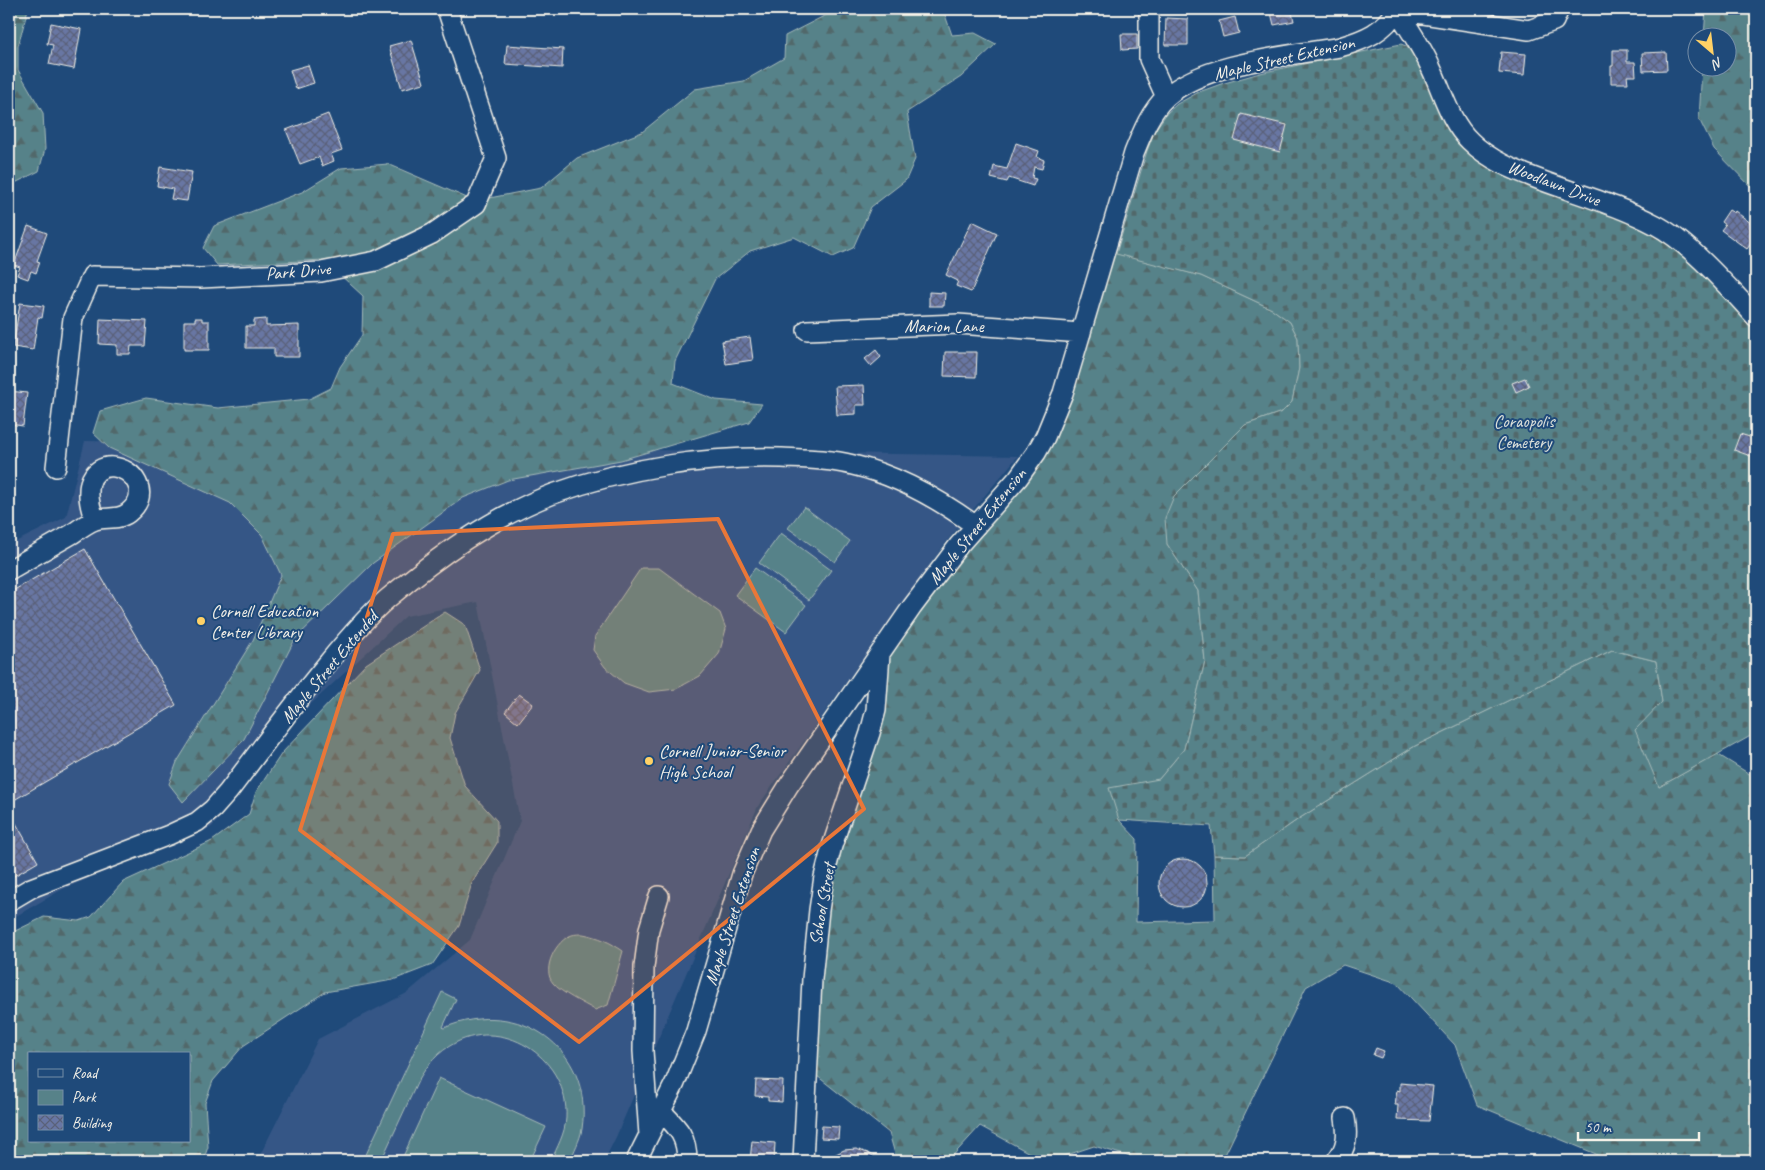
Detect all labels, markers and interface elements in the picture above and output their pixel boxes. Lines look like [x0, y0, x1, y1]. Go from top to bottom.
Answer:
north arrow [1688, 28, 1738, 78]
street label: Maple Street Extension [1212, 31, 1357, 85]
text: N [1708, 53, 1726, 74]
street label: Woodlawn Drive [1505, 155, 1604, 211]
street label: Park Drive [265, 257, 332, 285]
street label: Marion Lane [905, 315, 985, 337]
park label: Coraopolis Cemetery [1494, 410, 1556, 453]
street label: Maple Street Extension [923, 463, 1031, 589]
place label: Cornell Education Center Library [211, 600, 319, 643]
street label: Maple Street Extended [276, 604, 384, 728]
marker: Cornell Education Center Library [195, 615, 207, 627]
place label: Cornell Junior-Senior High School [659, 740, 787, 783]
marker: Cornell Junior-Senior High School [643, 755, 655, 767]
street label: Maple Street Extension [699, 843, 765, 988]
street label: School Street [804, 859, 841, 946]
legend [28, 1052, 190, 1142]
text: Road [72, 1064, 99, 1083]
text: Park [72, 1088, 97, 1107]
scale bar [1578, 1110, 1699, 1142]
text: Building [72, 1114, 112, 1133]
text: 50 m [1585, 1118, 1612, 1137]

